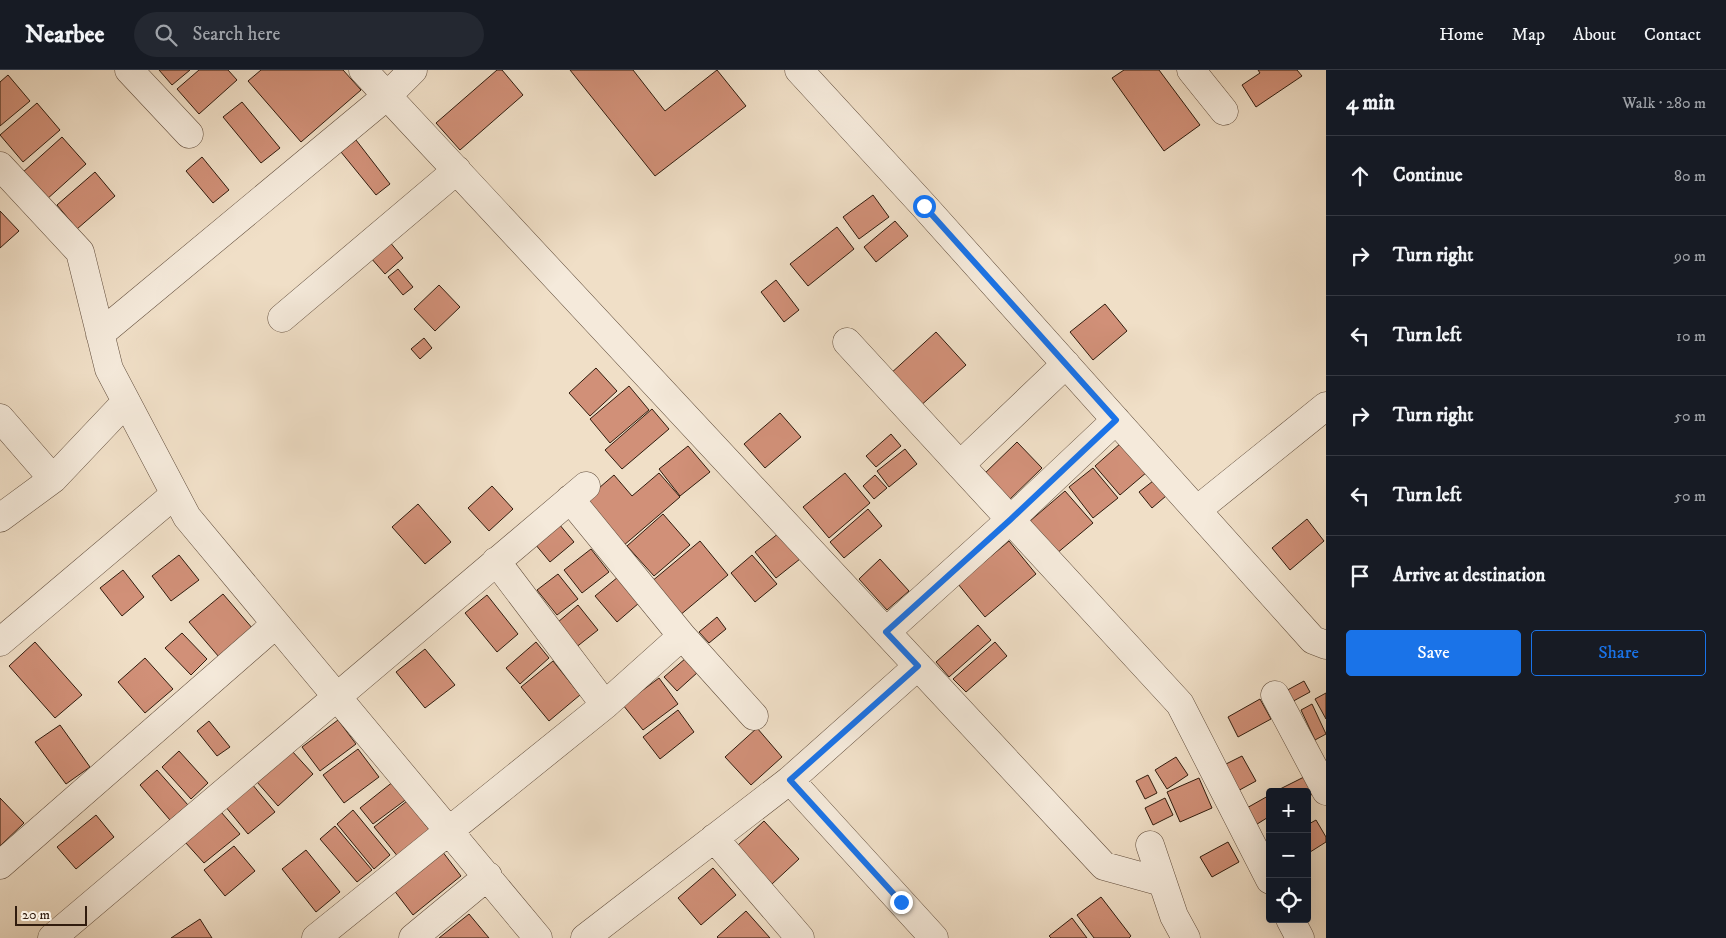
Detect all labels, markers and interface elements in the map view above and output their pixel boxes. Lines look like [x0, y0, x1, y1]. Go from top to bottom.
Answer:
search box [134, 12, 484, 57]
text: Nearbee [25, 20, 104, 50]
icon: search [152, 21, 180, 49]
text: Search here [192, 23, 280, 46]
text: Home [1439, 24, 1484, 46]
text: Map [1512, 24, 1545, 46]
text: About [1573, 24, 1616, 46]
text: Contact [1644, 24, 1701, 46]
text: 4 min [1346, 90, 1395, 116]
text: Walk · 280 m [1622, 93, 1706, 113]
icon: ahead [1346, 162, 1374, 190]
text: Continue [1393, 164, 1463, 187]
text: 80 m [1674, 166, 1706, 186]
route start [913, 195, 936, 218]
icon: right [1346, 242, 1374, 270]
text: Turn right [1393, 244, 1473, 267]
text: 90 m [1674, 246, 1706, 266]
icon: left [1346, 322, 1374, 350]
text: Turn left [1393, 324, 1462, 347]
text: 10 m [1676, 326, 1706, 346]
icon: right [1346, 402, 1374, 430]
text: Turn right [1393, 404, 1473, 427]
text: 50 m [1674, 406, 1706, 426]
icon: left [1346, 482, 1374, 510]
text: Turn left [1393, 484, 1462, 507]
text: 50 m [1674, 486, 1706, 506]
icon: arrive [1346, 562, 1374, 590]
text: Arrive at destination [1393, 564, 1545, 587]
button: Save [1346, 630, 1521, 676]
button: Share [1531, 630, 1706, 676]
map controls [1266, 788, 1311, 923]
button: + [1266, 788, 1311, 833]
button: − [1266, 833, 1311, 878]
button: locate [1266, 878, 1311, 923]
route end [890, 891, 913, 914]
scale bar [15, 903, 88, 926]
text: 20 m [22, 906, 50, 924]

